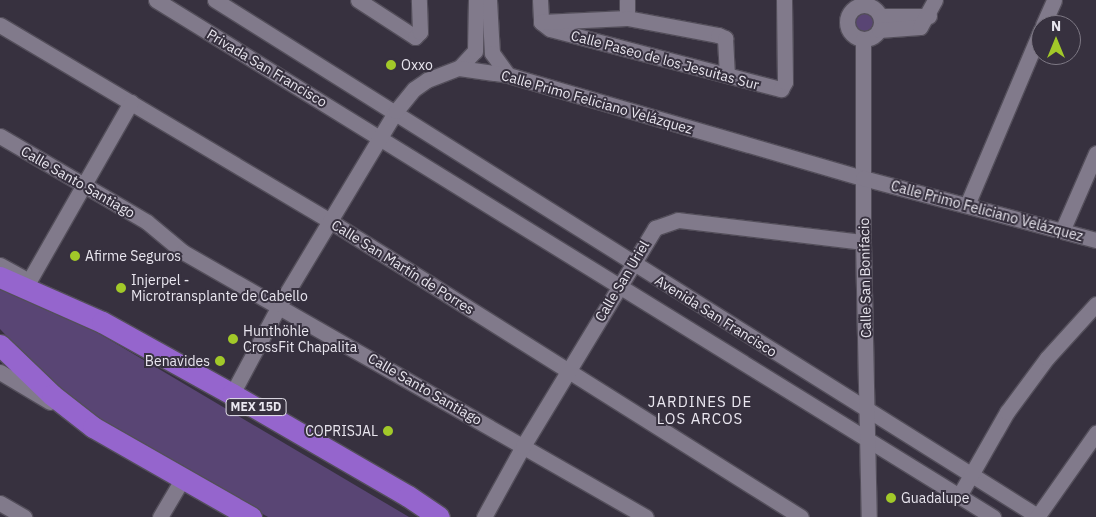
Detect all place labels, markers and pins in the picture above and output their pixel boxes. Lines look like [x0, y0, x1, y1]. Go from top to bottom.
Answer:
place label: Oxxo [401, 57, 433, 73]
marker: Oxxo [385, 59, 397, 71]
place label: Afirme Seguros [85, 248, 181, 264]
marker: Afirme Seguros [69, 250, 81, 262]
place label: Injerpel - Microtransplante de Cabello [131, 272, 308, 304]
marker: Injerpel - Microtransplante de Cabello [115, 282, 127, 294]
place label: Hunthöhle CrossFit Chapalita [243, 323, 357, 356]
marker: Hunthöhle CrossFit Chapalita [227, 333, 239, 345]
place label: Benavides [145, 353, 210, 369]
marker: Benavides [214, 355, 226, 367]
place label: COPRISJAL [305, 423, 378, 439]
marker: COPRISJAL [382, 425, 394, 437]
place label: Guadalupe [901, 490, 969, 506]
marker: Guadalupe [885, 492, 897, 504]

